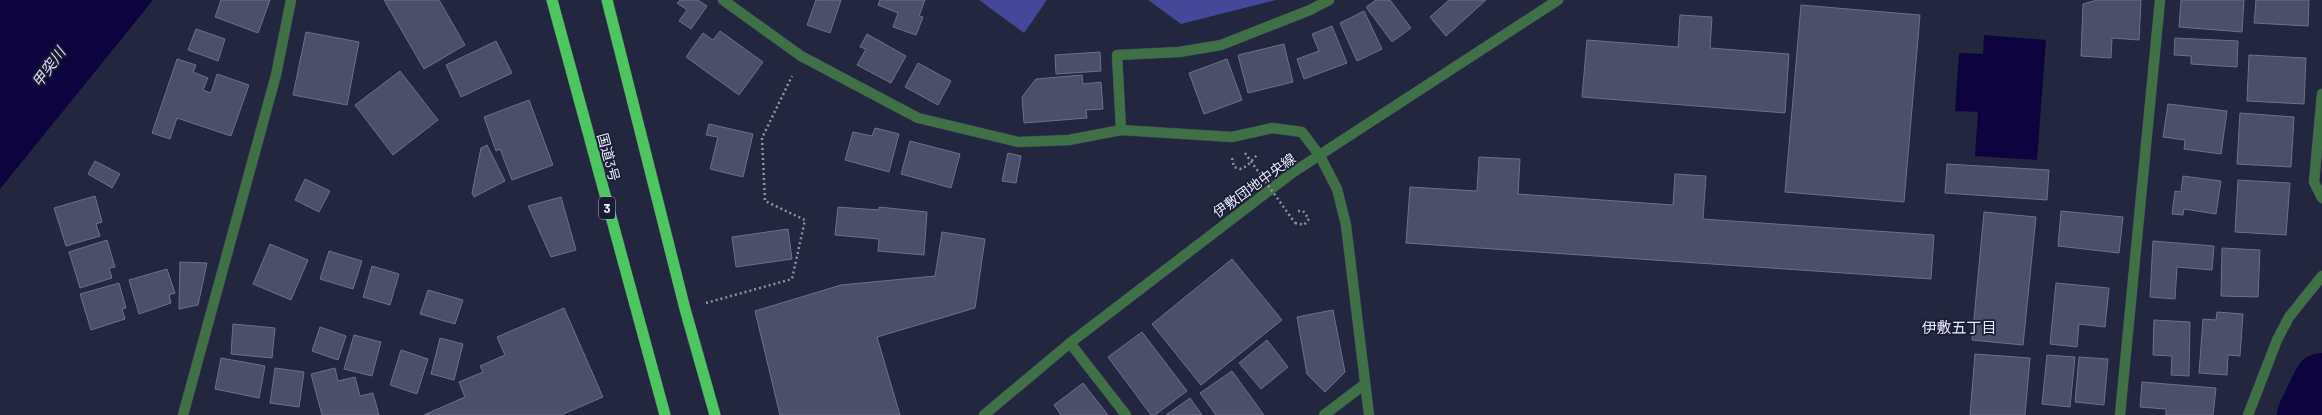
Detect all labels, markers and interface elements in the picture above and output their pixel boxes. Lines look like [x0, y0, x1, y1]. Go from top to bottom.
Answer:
water label: 甲突川 [27, 42, 70, 90]
street label: 国道3号 [594, 131, 624, 183]
street label: 伊敷団地中央線 [1209, 149, 1299, 221]
road number: 3 [599, 197, 615, 219]
district label: 伊敷五丁目 [1921, 318, 1997, 336]

